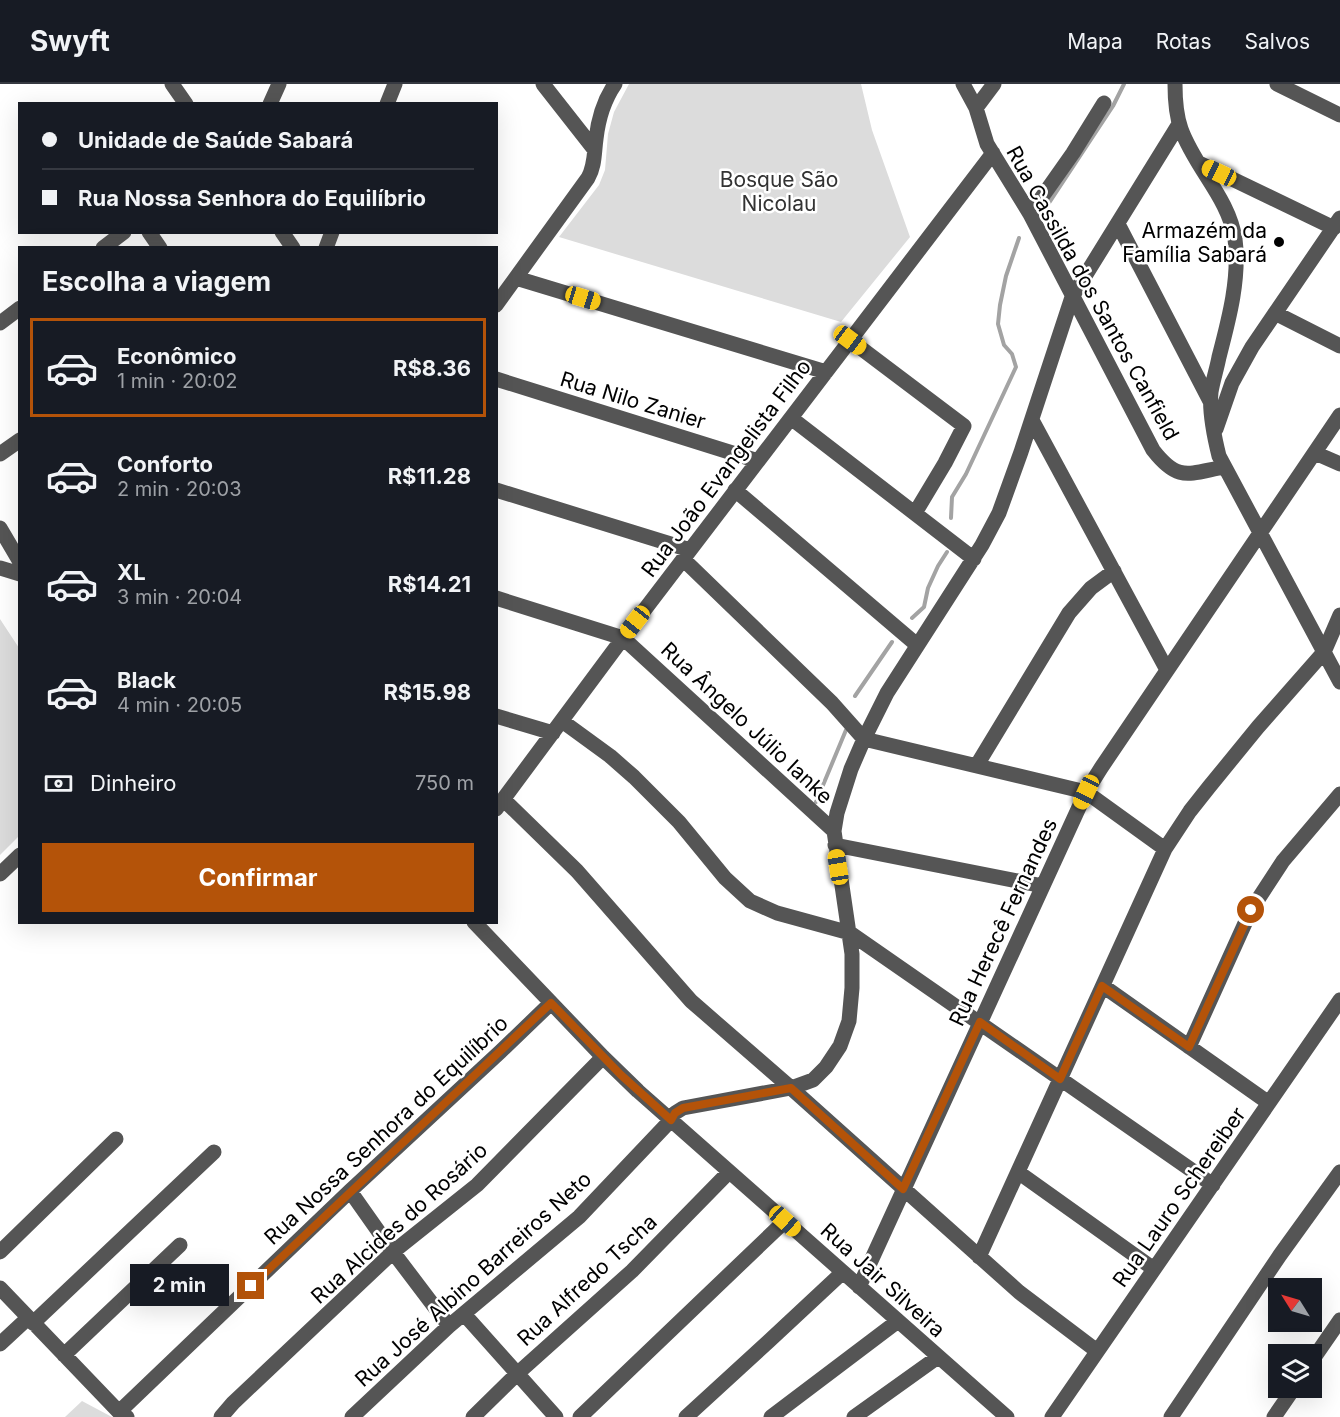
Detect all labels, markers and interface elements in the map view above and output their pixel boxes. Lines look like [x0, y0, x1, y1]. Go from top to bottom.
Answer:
text: Swyft [30, 24, 110, 58]
text: Mapa [1067, 29, 1123, 54]
text: Rotas [1156, 29, 1211, 54]
text: Salvos [1244, 29, 1310, 54]
text: Unidade de Saúde Sabará [78, 127, 353, 153]
street label: Rua Cassilda dos Santos Canfield [1001, 141, 1185, 445]
car [1199, 157, 1239, 189]
park label: Bosque São Nicolau [720, 167, 838, 216]
text: Rua Nossa Senhora do Equilíbrio [78, 185, 426, 211]
place label: Armazém da Família Sabará [1122, 218, 1267, 267]
marker: Armazém da Família Sabará [1272, 235, 1286, 249]
text: Escolha a viagem [42, 265, 271, 298]
car [563, 284, 603, 312]
car [830, 322, 870, 358]
icon: car [45, 341, 99, 395]
text: Econômico [117, 343, 236, 369]
street label: Rua João Evangelista Filho [636, 354, 816, 582]
text: R$8.36 [393, 355, 471, 381]
street label: Rua Nilo Zanier [557, 366, 709, 434]
text: 1 min · 20:02 [117, 369, 237, 393]
icon: car [45, 449, 99, 503]
text: Conforto [117, 451, 213, 477]
text: R$11.28 [388, 463, 471, 489]
text: 2 min · 20:03 [117, 477, 242, 501]
icon: car [45, 557, 99, 611]
text: XL [117, 559, 146, 585]
text: R$14.21 [388, 571, 471, 597]
text: 3 min · 20:04 [117, 585, 242, 609]
car [617, 602, 653, 642]
street label: Rua Ângelo Júlio Ianke [656, 636, 839, 809]
icon: car [45, 665, 99, 719]
text: Black [117, 667, 176, 693]
text: R$15.98 [383, 679, 471, 705]
text: 4 min · 20:05 [117, 693, 242, 717]
icon: cash [42, 767, 75, 800]
text: Dinheiro [90, 770, 176, 796]
text: 750 m [415, 771, 474, 795]
car [1070, 772, 1102, 812]
street label: Rua Herecê Fernandes [944, 814, 1062, 1030]
button: Confirmar [42, 843, 474, 912]
car [826, 848, 850, 886]
route start [1237, 896, 1264, 923]
street label: Rua Nossa Senhora do Equilíbrio [259, 1010, 513, 1250]
street label: Rua Lauro Schereiber [1107, 1102, 1251, 1292]
street label: Rua Alcides do Rosário [306, 1137, 492, 1309]
street label: Rua José Albino Barreiros Neto [350, 1166, 596, 1392]
car [766, 1202, 804, 1240]
street label: Rua Alfredo Tscha [512, 1209, 662, 1351]
street label: Rua Jair Silveira [816, 1218, 950, 1342]
callout: 2 min [131, 1265, 230, 1307]
route end [237, 1272, 264, 1299]
text: 2 min [153, 1273, 206, 1297]
north arrow [1268, 1278, 1322, 1332]
map controls [1268, 1278, 1322, 1398]
button: layers [1268, 1344, 1322, 1398]

